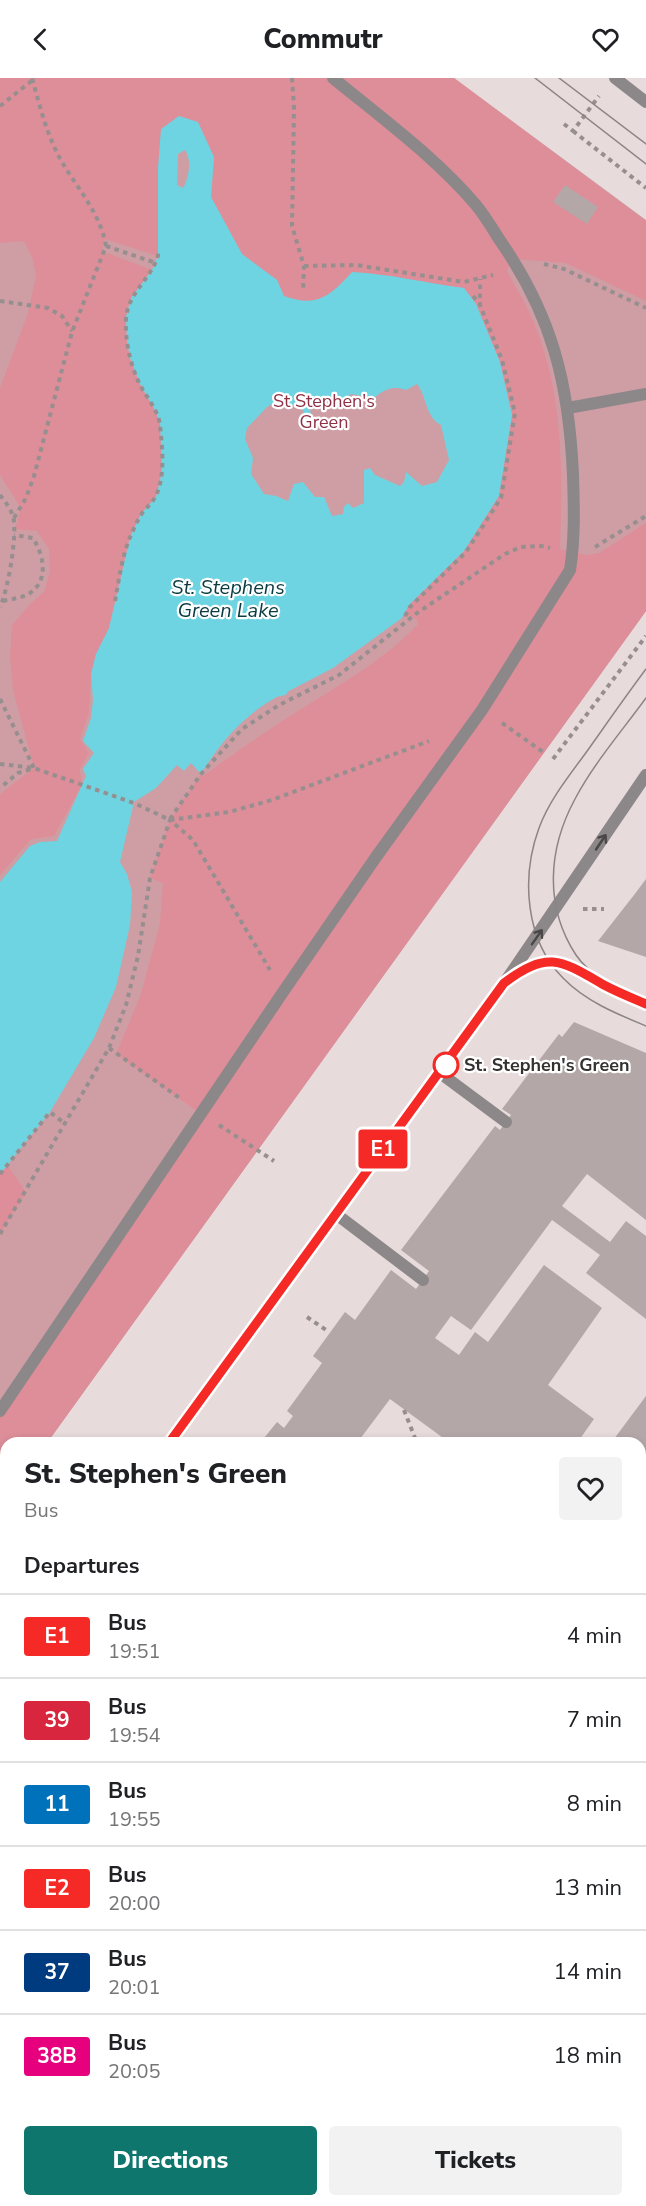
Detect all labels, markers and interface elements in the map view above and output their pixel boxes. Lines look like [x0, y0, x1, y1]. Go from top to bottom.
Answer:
text: Commutr [263, 21, 383, 58]
icon: back [24, 23, 57, 56]
icon: heart [589, 23, 622, 56]
park label: St Stephen's Green [273, 389, 375, 434]
water label: St. Stephens Green Lake [171, 574, 285, 624]
one-way arrow [595, 834, 607, 850]
one-way arrow [531, 929, 543, 946]
marker: St. Stephen's Green [433, 1052, 459, 1078]
place label: St. Stephen's Green [464, 1053, 630, 1077]
line badge: E1 [356, 1130, 410, 1168]
text: E1 [370, 1135, 396, 1163]
text: St. Stephen's Green [24, 1455, 287, 1493]
button: heart [559, 1457, 622, 1520]
text: Bus [24, 1497, 58, 1524]
text: Departures [24, 1551, 139, 1581]
text: Bus [108, 1608, 147, 1638]
text: 4 min [567, 1621, 622, 1651]
text: E1 [44, 1622, 70, 1650]
text: 19:51 [108, 1638, 161, 1665]
text: Bus [108, 1692, 147, 1722]
text: 7 min [567, 1705, 622, 1735]
text: 39 [44, 1706, 70, 1734]
text: 19:54 [108, 1722, 161, 1749]
text: Bus [108, 1776, 147, 1806]
text: 8 min [567, 1789, 622, 1819]
text: 11 [44, 1790, 70, 1818]
text: 19:55 [108, 1806, 161, 1833]
text: Bus [108, 1860, 147, 1890]
text: 13 min [554, 1873, 622, 1903]
text: E2 [44, 1874, 70, 1902]
text: 20:00 [108, 1890, 161, 1917]
text: Bus [108, 1944, 147, 1974]
text: 14 min [554, 1957, 622, 1987]
text: 37 [44, 1958, 70, 1986]
text: 20:01 [108, 1974, 161, 2001]
text: Bus [108, 2028, 147, 2058]
text: 18 min [554, 2041, 622, 2071]
text: 38B [37, 2042, 77, 2070]
text: 20:05 [108, 2058, 161, 2085]
button: Directions [24, 2126, 317, 2195]
button: Tickets [329, 2126, 622, 2195]

